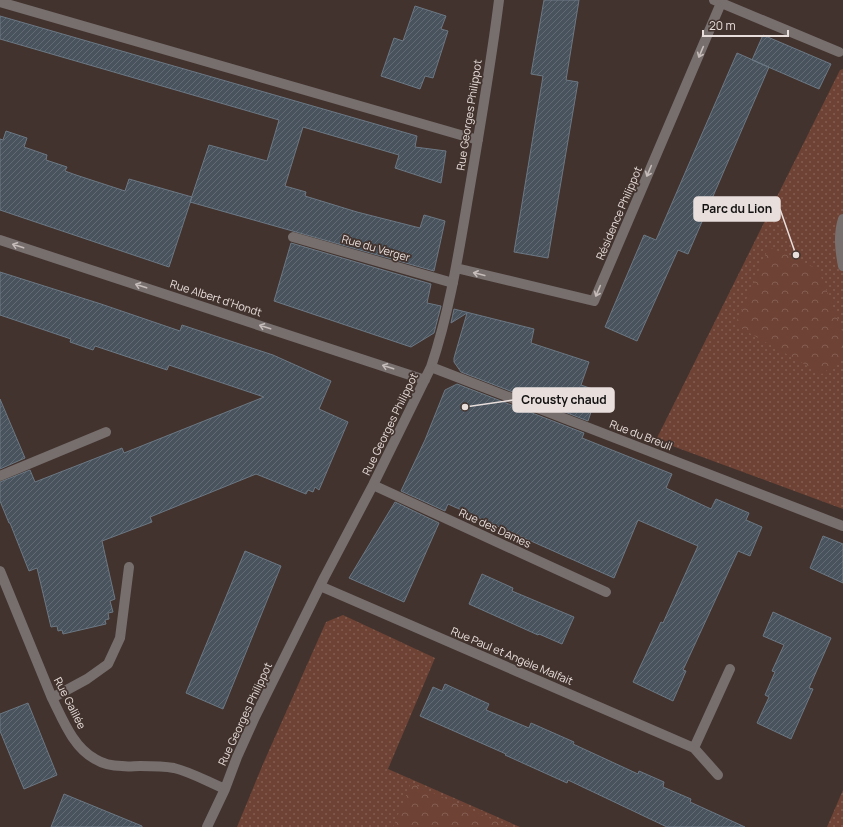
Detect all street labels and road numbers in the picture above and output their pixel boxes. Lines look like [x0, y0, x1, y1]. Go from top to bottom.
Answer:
street label: Rue Georges Philippot [452, 58, 485, 172]
street label: Résidence Philippot [592, 164, 645, 262]
street label: Rue du Verger [340, 231, 412, 264]
street label: Rue Albert d'Hondt [168, 276, 264, 319]
street label: Rue Georges Philippot [358, 370, 421, 478]
street label: Rue du Breuil [608, 416, 675, 453]
street label: Rue des Dames [457, 504, 534, 551]
street label: Rue Paul et Angèle Malfait [449, 623, 576, 688]
street label: Rue Georges Philippot [214, 660, 275, 768]
street label: Rue Galilée [51, 674, 90, 732]

